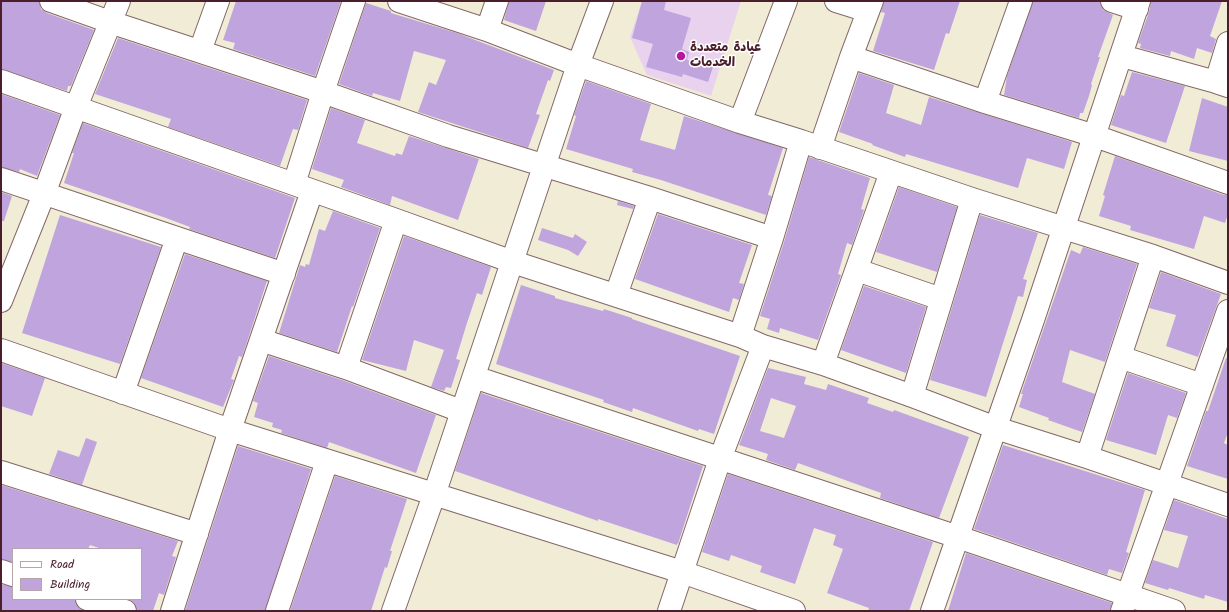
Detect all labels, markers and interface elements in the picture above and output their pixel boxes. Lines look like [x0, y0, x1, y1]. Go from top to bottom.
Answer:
place label: عيادة متعددة الخدمات [690, 41, 761, 72]
marker: عيادة متعددة الخدمات [675, 50, 687, 62]
legend [12, 548, 142, 600]
text: Road [50, 555, 74, 574]
text: Building [50, 575, 90, 594]

